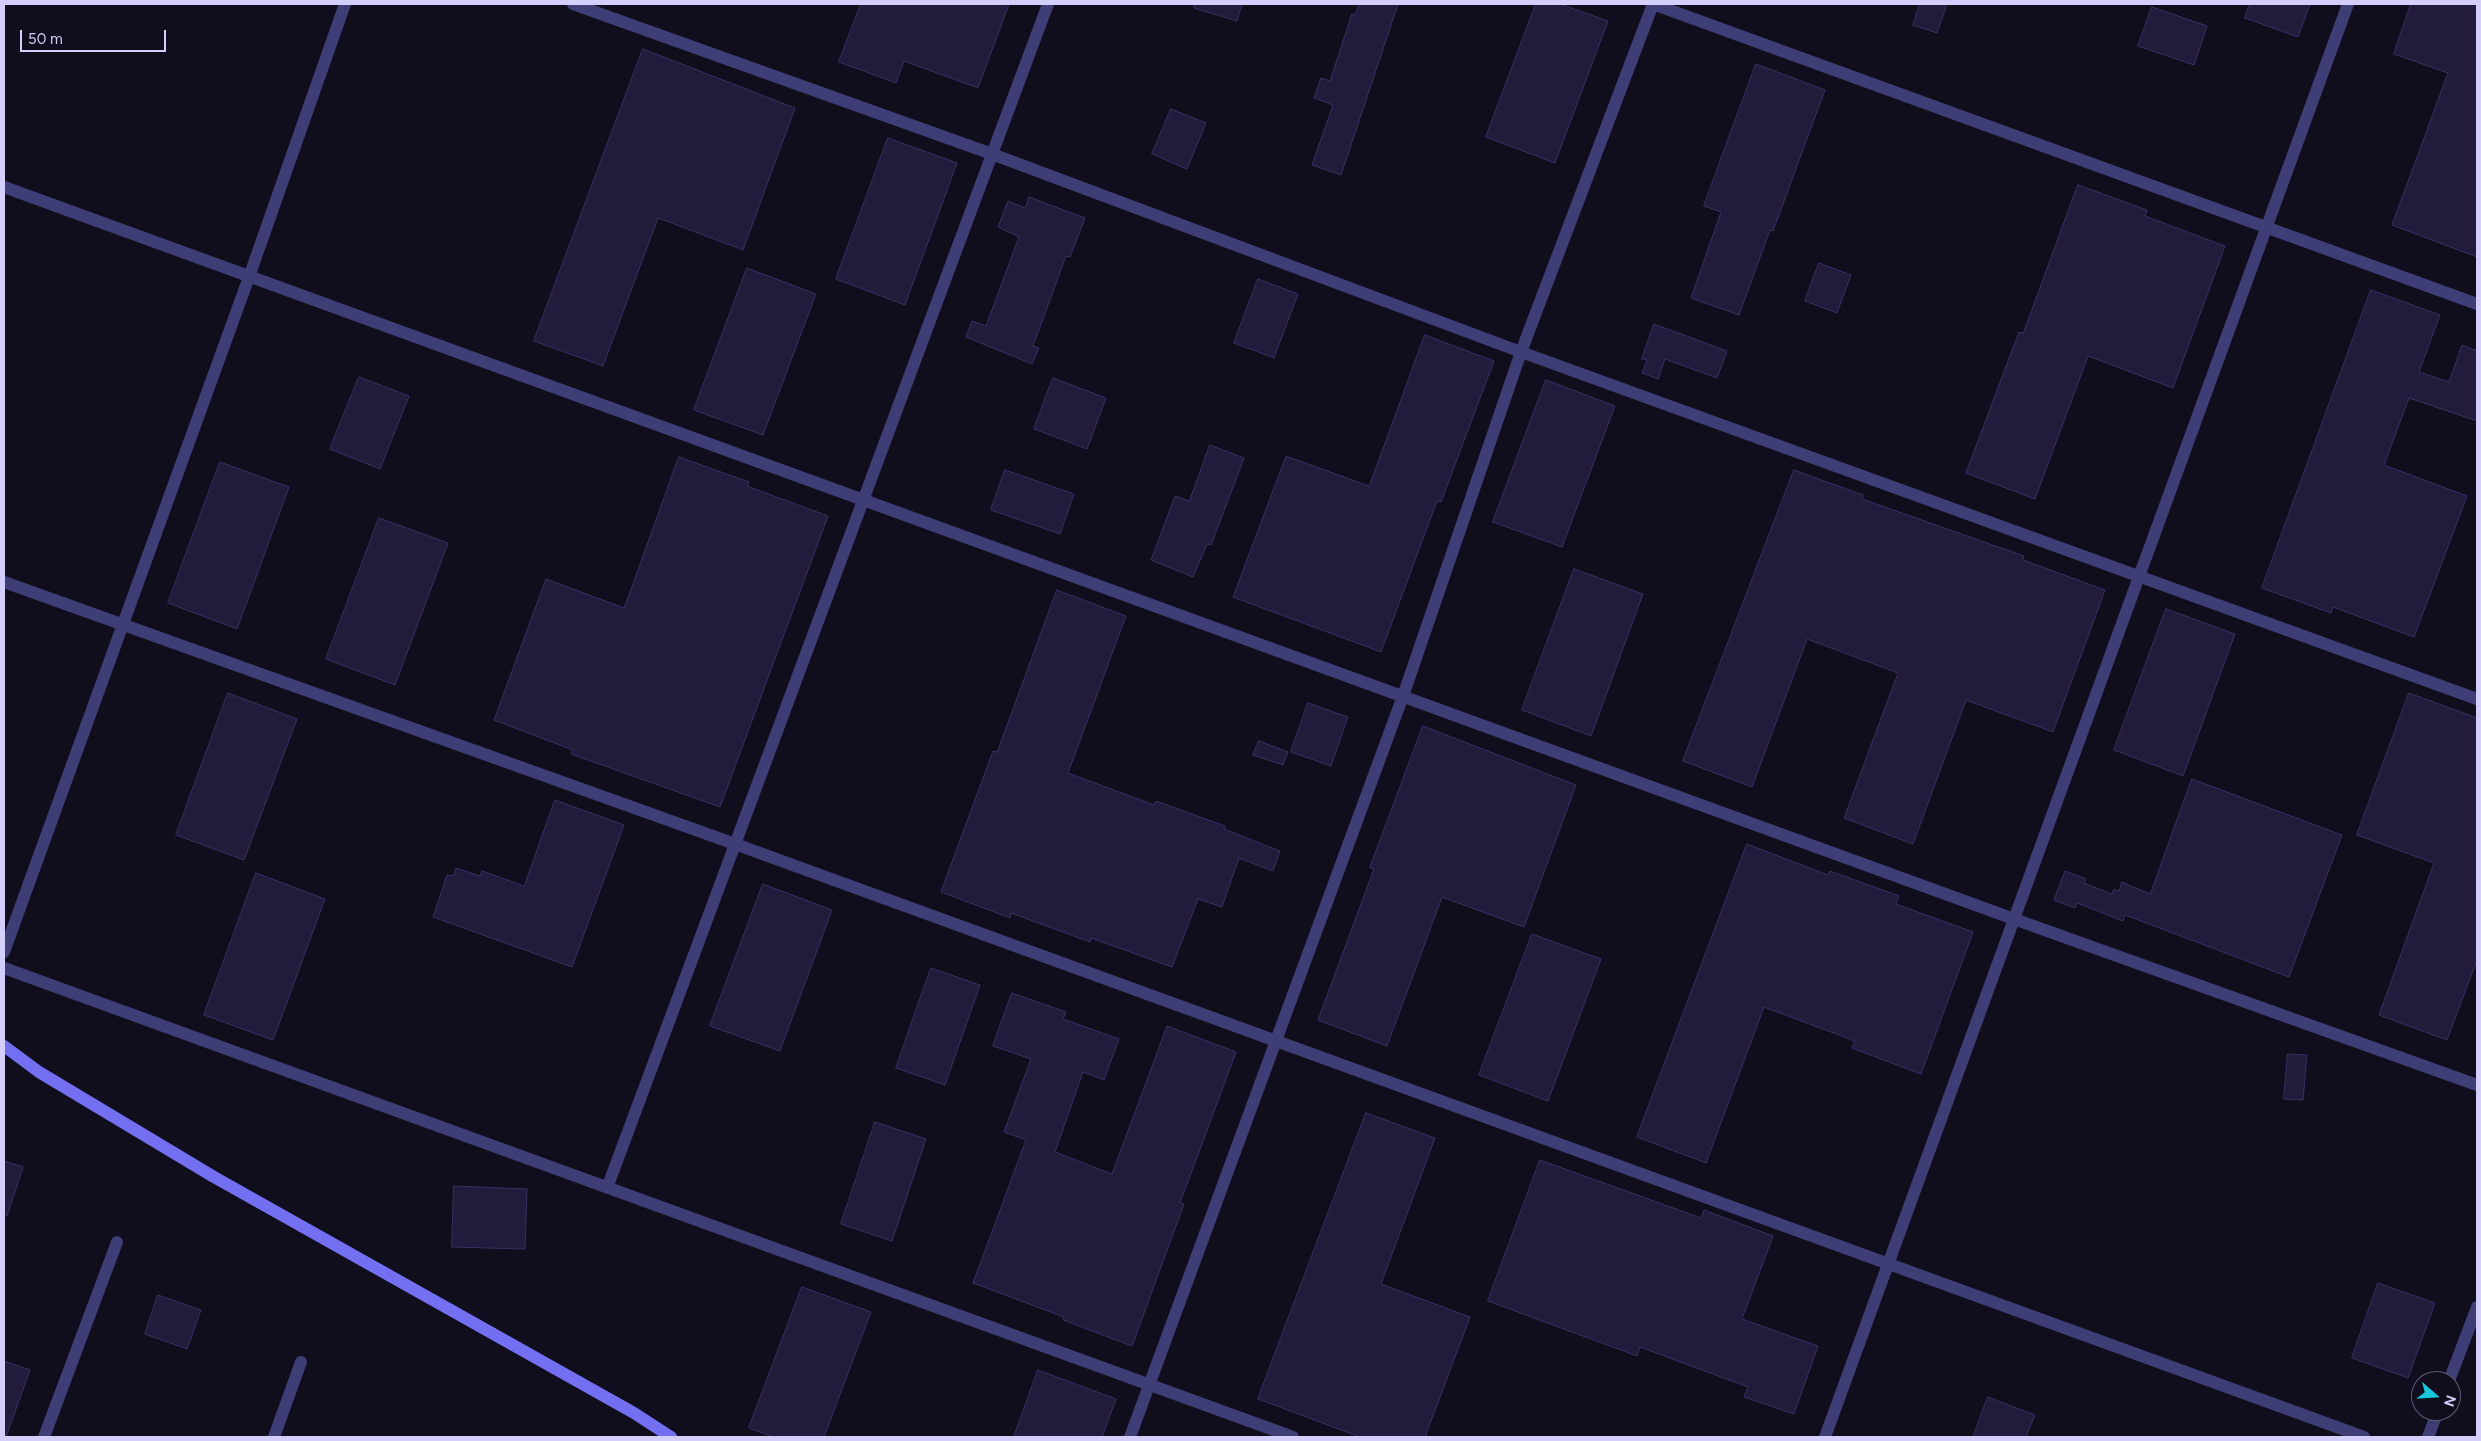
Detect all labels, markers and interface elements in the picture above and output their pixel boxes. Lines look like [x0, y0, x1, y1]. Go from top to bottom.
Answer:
scale bar [22, 20, 169, 52]
text: 50 m [28, 30, 63, 48]
north arrow [2411, 1371, 2461, 1421]
text: N [2440, 1393, 2460, 1409]

